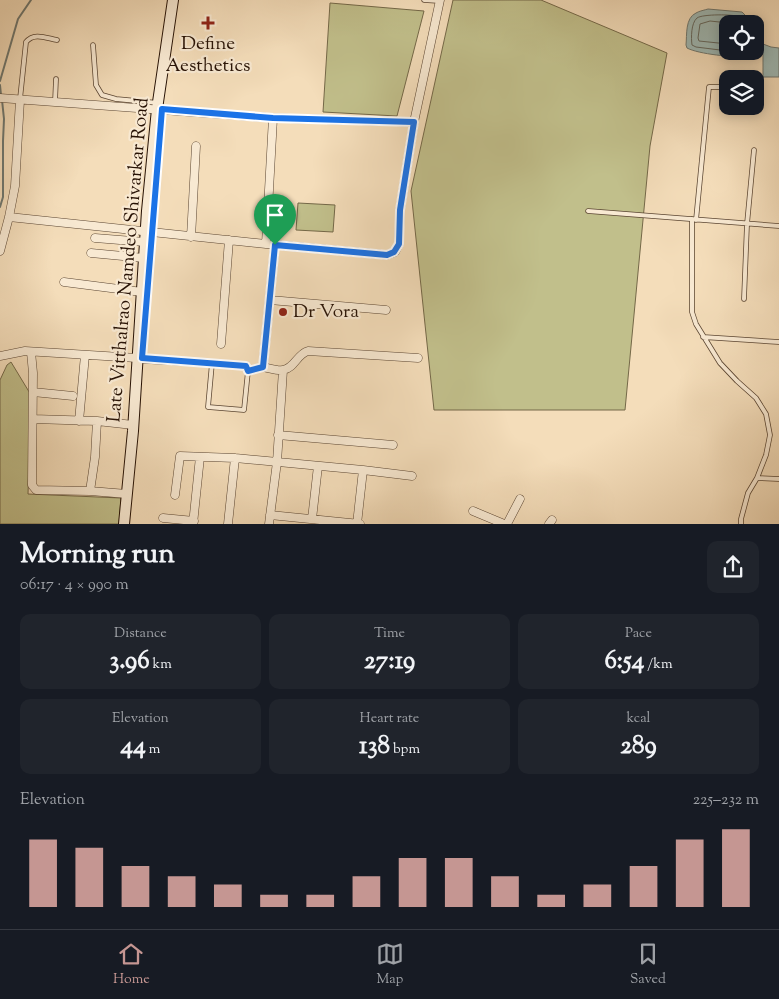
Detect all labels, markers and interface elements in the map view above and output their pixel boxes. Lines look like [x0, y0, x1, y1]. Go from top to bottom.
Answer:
map controls [719, 15, 764, 115]
button: locate [719, 15, 764, 60]
marker: Define Aesthetics [201, 16, 215, 30]
place label: Define Aesthetics [166, 31, 250, 80]
button: layers [719, 70, 764, 115]
street label: Late Vitthalrao Namdeo Shivarkar Road [101, 96, 157, 424]
pin [254, 194, 296, 245]
icon: arrive [261, 201, 289, 229]
place label: Dr Vora [293, 299, 359, 326]
marker: Dr Vora [277, 306, 289, 318]
text: Morning run [20, 535, 175, 575]
button: share [707, 541, 759, 593]
text: 06:17 · 4 × 990 m [20, 574, 129, 597]
text: Distance [114, 624, 167, 644]
text: Time [374, 624, 405, 644]
text: Pace [625, 624, 652, 644]
text: 3.96 [109, 644, 150, 680]
text: 27:19 [364, 644, 415, 680]
text: 6:54 [604, 644, 644, 680]
text: km [150, 655, 172, 675]
text: /km [644, 655, 673, 675]
text: Elevation [112, 709, 169, 729]
text: Heart rate [360, 709, 419, 729]
text: kcal [626, 709, 651, 729]
text: 44 [121, 729, 146, 765]
text: 138 [359, 729, 390, 765]
text: 289 [620, 729, 657, 765]
text: m [146, 740, 160, 760]
text: bpm [390, 740, 420, 760]
text: Elevation [20, 789, 85, 812]
text: 225–232 m [693, 789, 759, 812]
tab: Home [113, 940, 150, 990]
tab: Map [376, 940, 404, 990]
tab: Saved [630, 940, 666, 990]

